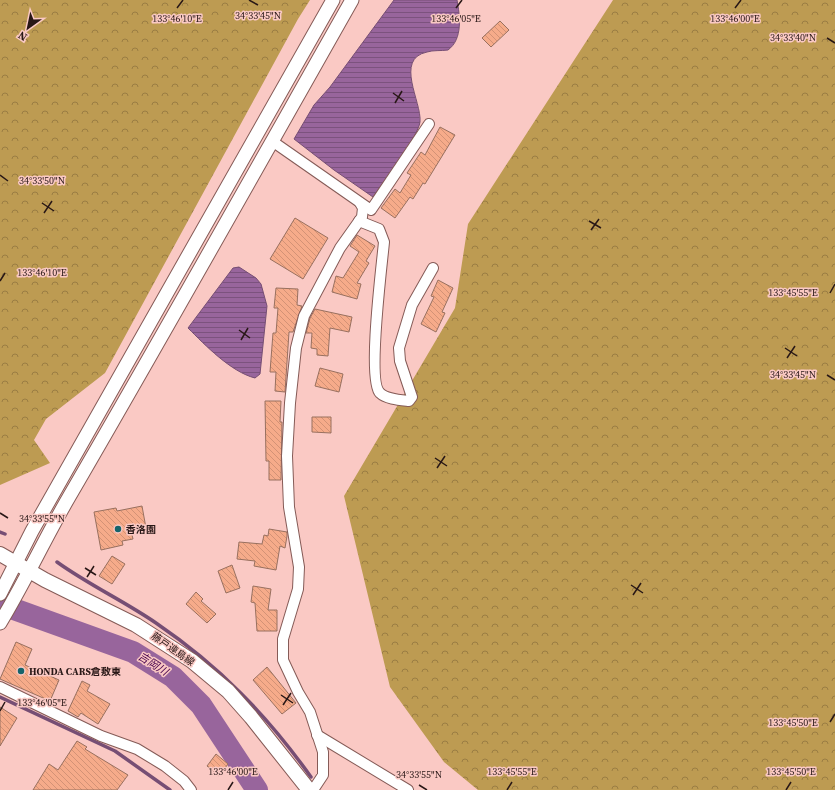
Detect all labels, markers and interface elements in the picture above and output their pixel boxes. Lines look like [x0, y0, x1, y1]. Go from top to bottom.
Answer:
north arrow [8, 8, 48, 48]
text: 34°33'45"N [235, 9, 281, 22]
text: 133°46'10"E [152, 12, 202, 25]
text: 133°46'05"E [431, 12, 481, 25]
text: 133°46'00"E [710, 12, 760, 25]
text: N [15, 27, 30, 44]
text: 34°33'40"N [770, 31, 816, 44]
text: 34°33'50"N [19, 174, 65, 187]
text: 133°46'10"E [17, 266, 67, 279]
text: 133°45'55"E [768, 286, 818, 299]
text: 34°33'45"N [770, 368, 816, 381]
text: 34°33'55"N [19, 512, 65, 525]
place label: 香洛園 [125, 523, 156, 536]
marker: 香洛園 [113, 524, 123, 534]
street label: 藤戸連島線 [149, 629, 197, 669]
water label: 吉岡川 [135, 649, 172, 680]
place label: HONDA CARS倉敷東 [29, 665, 122, 678]
marker: HONDA CARS倉敷東 [16, 666, 26, 676]
text: 133°46'05"E [17, 696, 67, 709]
text: 133°45'50"E [768, 716, 818, 729]
text: 133°46'00"E [208, 765, 258, 778]
text: 133°45'55"E [487, 765, 537, 778]
text: 133°45'50"E [766, 765, 816, 778]
text: 34°33'55"N [396, 768, 442, 781]

